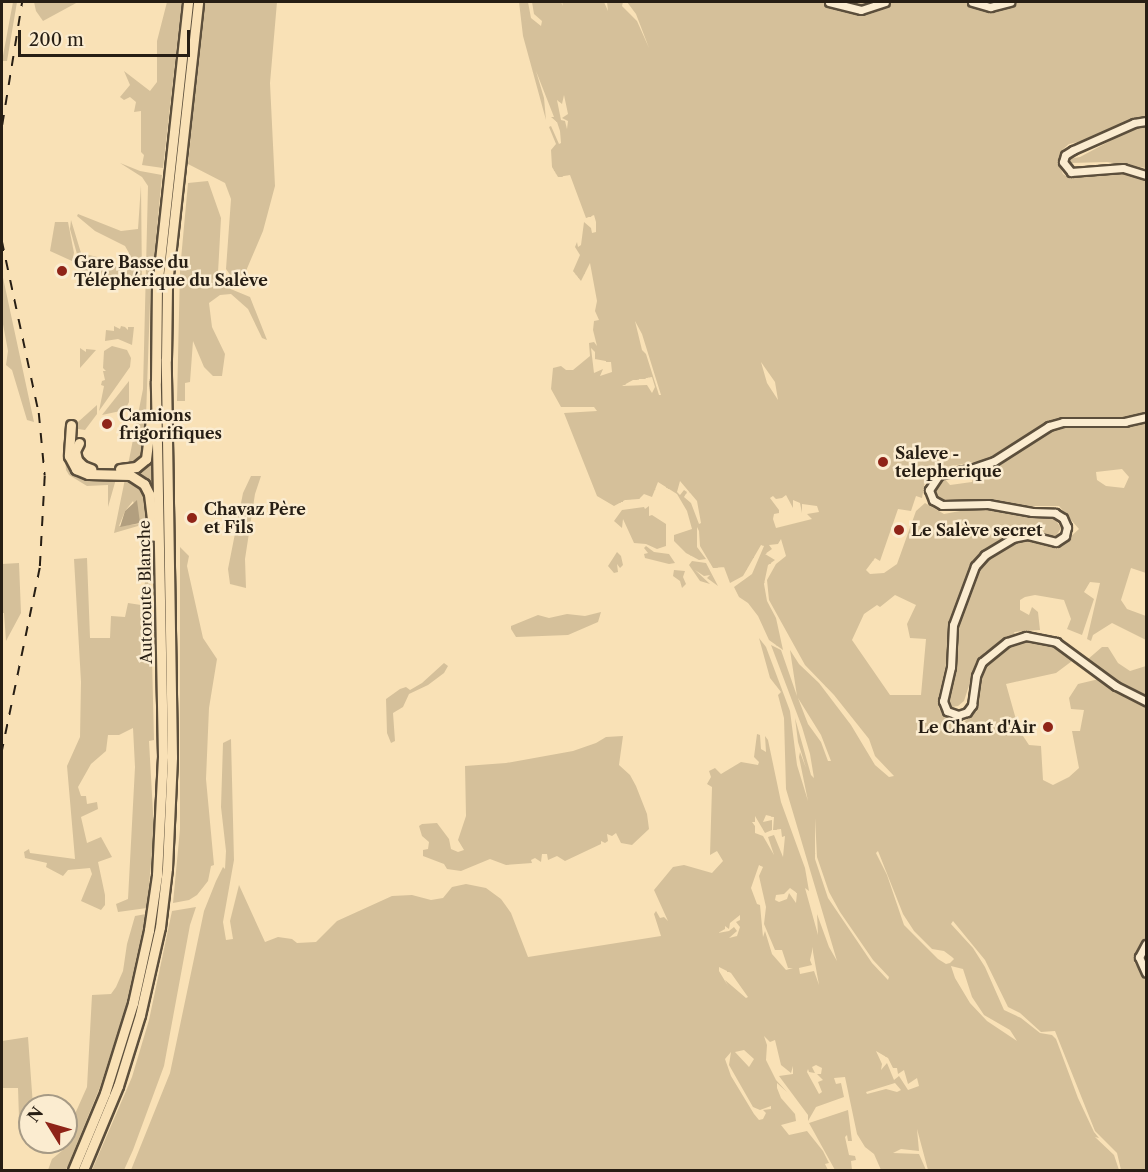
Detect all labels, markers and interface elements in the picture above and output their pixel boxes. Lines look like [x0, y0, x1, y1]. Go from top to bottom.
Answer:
scale bar [21, 18, 194, 56]
text: 200 m [29, 29, 84, 51]
place label: Gare Basse du Téléphérique du Salève [74, 252, 268, 290]
marker: Gare Basse du Téléphérique du Salève [55, 264, 69, 278]
place label: Camions frigorifiques [119, 405, 222, 443]
marker: Camions frigorifiques [100, 417, 114, 431]
place label: Saleve - telepherique [895, 443, 1002, 481]
marker: Saleve - telepherique [876, 455, 890, 469]
place label: Chavaz Père et Fils [204, 499, 306, 537]
marker: Chavaz Père et Fils [185, 511, 199, 525]
street label: Autoroute Blanche [134, 520, 156, 664]
place label: Le Salève secret [911, 520, 1042, 540]
marker: Le Salève secret [892, 523, 906, 537]
place label: Le Chant d'Air [918, 717, 1036, 737]
marker: Le Chant d'Air [1041, 720, 1055, 734]
north arrow [18, 1094, 78, 1154]
text: N [23, 1103, 47, 1126]

